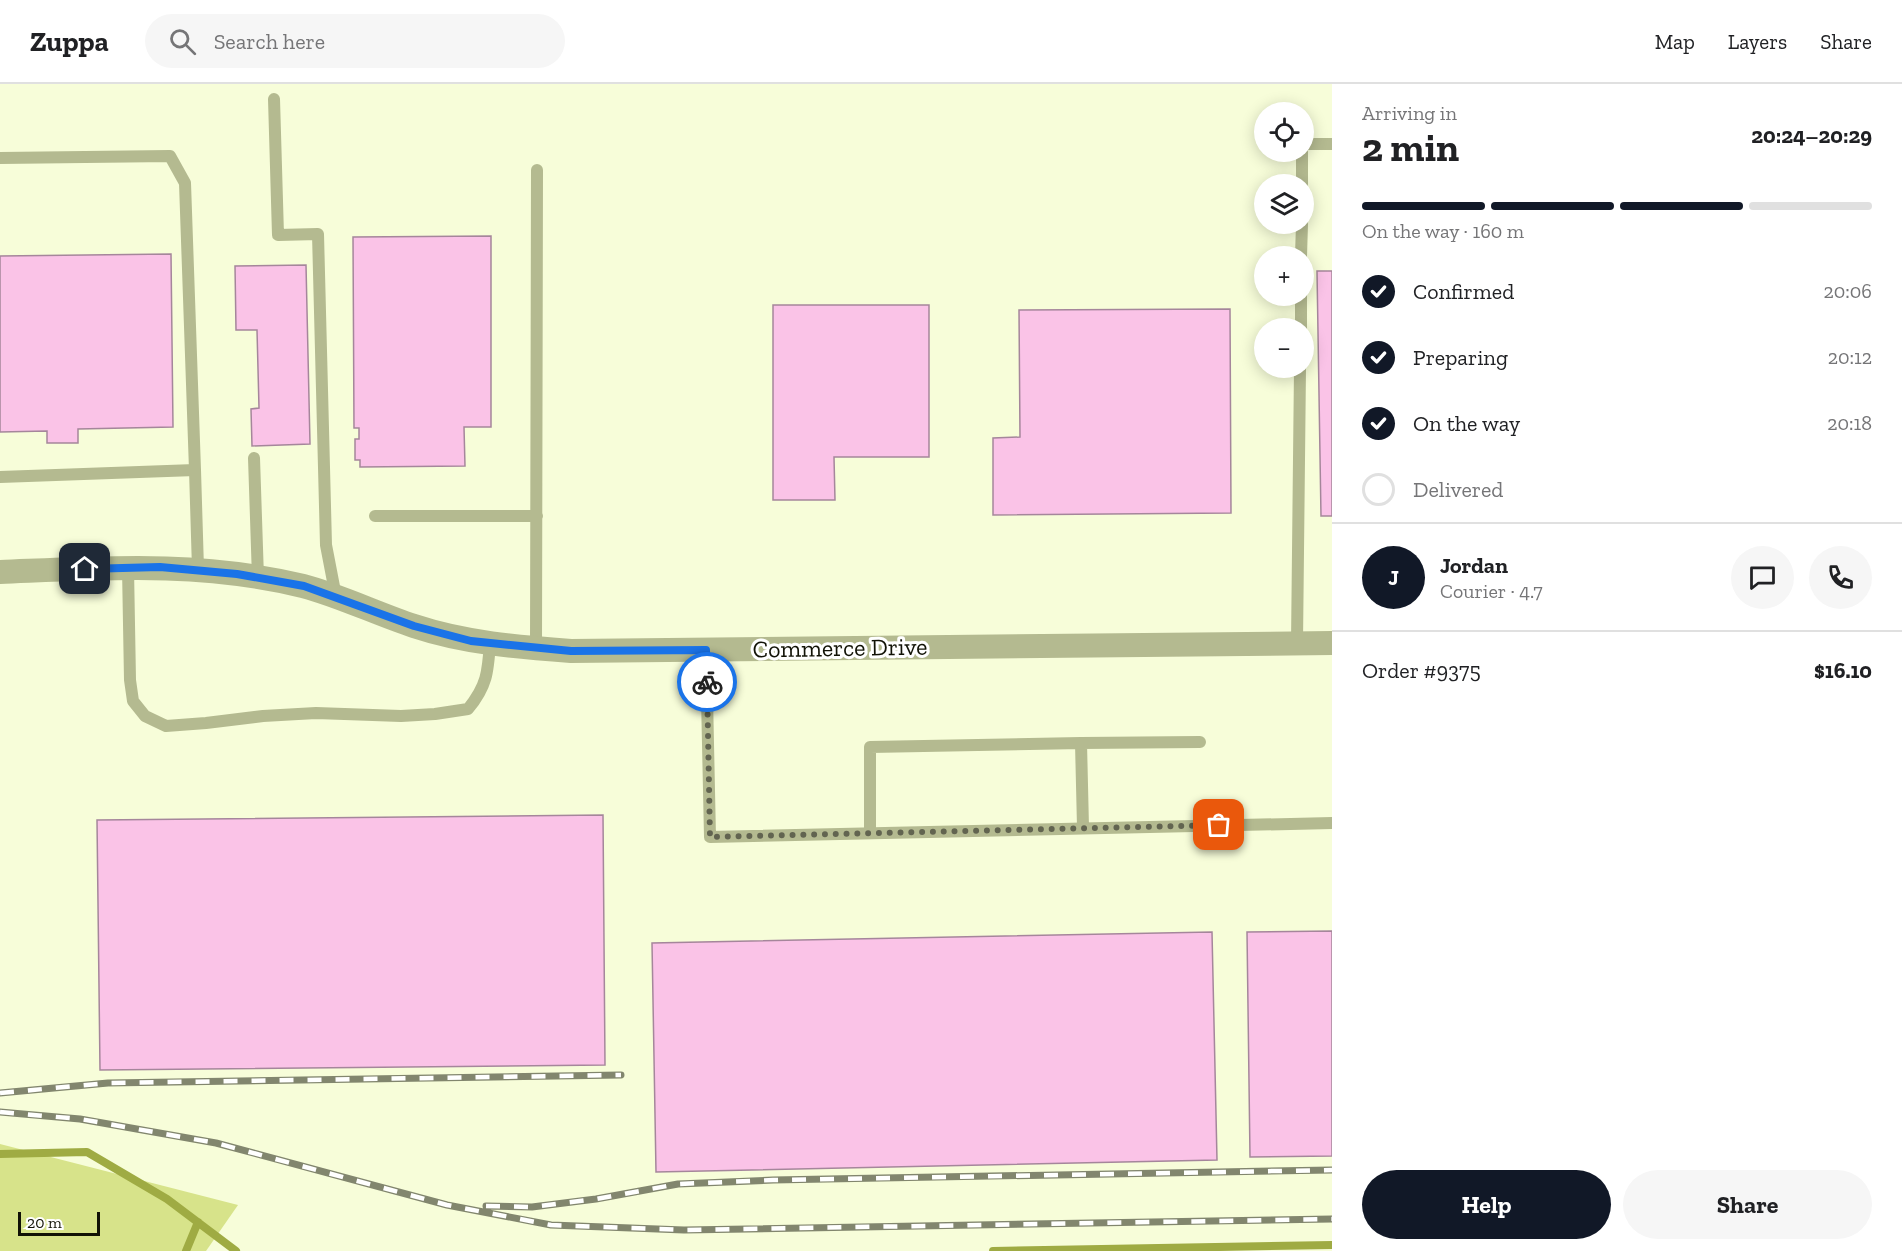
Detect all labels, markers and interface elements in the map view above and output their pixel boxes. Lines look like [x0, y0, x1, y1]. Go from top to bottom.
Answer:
search box [145, 14, 565, 68]
text: Zuppa [30, 25, 109, 58]
icon: search [166, 25, 199, 58]
text: Search here [214, 28, 325, 55]
text: Map [1655, 29, 1695, 54]
text: Layers [1728, 29, 1787, 54]
text: Share [1820, 29, 1872, 54]
text: Arriving in [1362, 101, 1457, 125]
map controls [1254, 102, 1314, 378]
button: locate [1254, 102, 1314, 162]
text: 20:24–20:29 [1751, 122, 1872, 149]
text: 2 min [1362, 124, 1459, 171]
button: layers [1254, 174, 1314, 234]
text: On the way · 160 m [1362, 219, 1524, 243]
button: + [1254, 246, 1314, 306]
icon: check [1362, 275, 1395, 308]
text: Confirmed [1413, 278, 1514, 305]
text: 20:06 [1824, 279, 1872, 303]
button: − [1254, 318, 1314, 378]
icon: check [1362, 341, 1395, 374]
text: Preparing [1413, 344, 1508, 371]
text: 20:12 [1828, 345, 1872, 369]
icon: check [1362, 407, 1395, 440]
text: On the way [1413, 410, 1520, 437]
text: 20:18 [1827, 411, 1872, 435]
text: Delivered [1413, 476, 1503, 503]
pin [59, 543, 110, 594]
button: chat [1731, 546, 1794, 609]
button: phone [1809, 546, 1872, 609]
icon: home [68, 552, 101, 585]
text: Jordan [1440, 552, 1508, 579]
text: J [1388, 564, 1399, 591]
text: Courier · 4.7 [1440, 579, 1543, 603]
street label: Commerce Drive [752, 631, 928, 664]
courier [677, 652, 737, 712]
text: Order #9375 [1362, 657, 1481, 684]
text: $16.10 [1814, 657, 1872, 684]
icon: bike [691, 666, 724, 699]
pin [1193, 799, 1244, 850]
icon: bag [1202, 808, 1235, 841]
button: Help [1362, 1170, 1611, 1239]
button: Share [1623, 1170, 1872, 1239]
scale bar [18, 1209, 100, 1236]
text: 20 m [27, 1213, 62, 1232]

